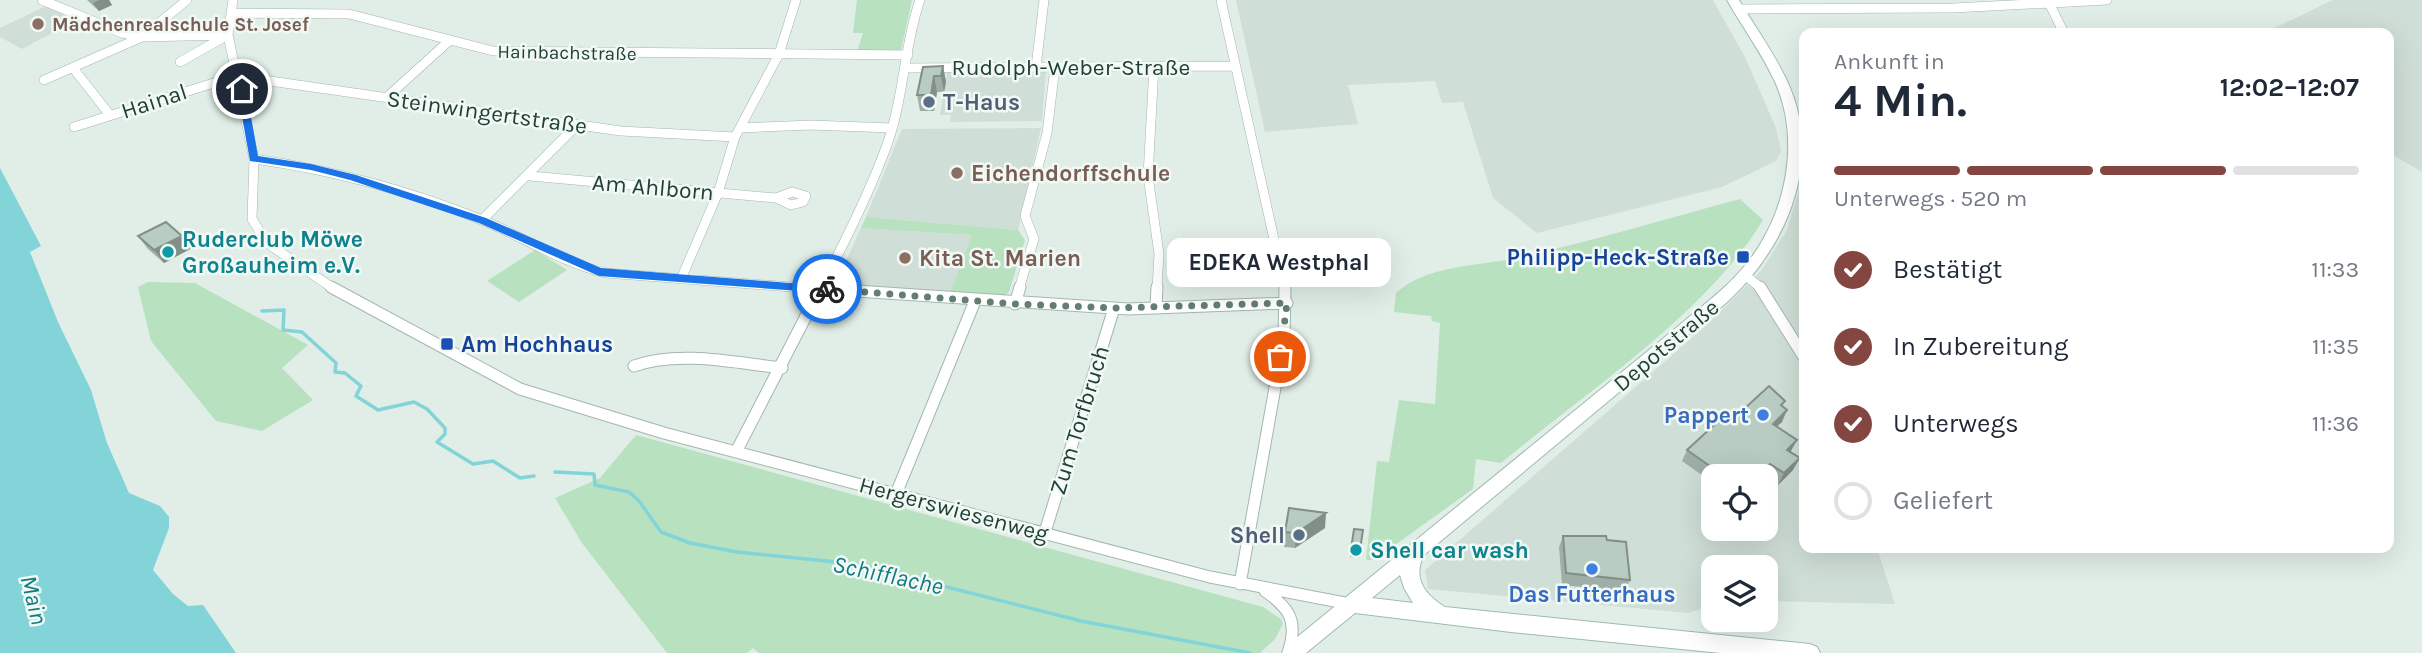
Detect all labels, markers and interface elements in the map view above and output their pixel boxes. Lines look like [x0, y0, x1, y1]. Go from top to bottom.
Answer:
place label: Mädchenrealschule St. Josef [52, 14, 310, 36]
marker: Mädchenrealschule St. Josef [30, 16, 46, 32]
street label: Hainbachstraße [497, 41, 637, 65]
text: Ankunft in [1834, 48, 1945, 75]
street label: Rudolph-Weber-Straße [952, 54, 1190, 81]
pin [212, 59, 272, 119]
icon: home [223, 70, 261, 108]
text: 12:02–12:07 [2220, 72, 2359, 103]
text: 4 Min. [1834, 74, 1967, 128]
street label: Hainal [118, 78, 191, 125]
street label: Steinwingertstraße [385, 85, 589, 140]
place label: T-Haus [943, 89, 1020, 116]
marker: T-Haus [921, 94, 937, 110]
place label: Eichendorffschule [971, 160, 1170, 187]
marker: Eichendorffschule [949, 165, 965, 181]
street label: Am Ahlborn [591, 169, 715, 206]
text: Unterwegs · 520 m [1834, 185, 2027, 212]
place label: Ruderclub Möwe Großauheim e.V. [182, 226, 363, 279]
callout: EDEKA Westphal [1168, 238, 1392, 287]
marker: Ruderclub Möwe Großauheim e.V. [160, 244, 176, 260]
place label: Philipp-Heck-Straße [1506, 244, 1729, 271]
place label: Kita St. Marien [919, 245, 1081, 272]
text: EDEKA Westphal [1188, 249, 1370, 276]
marker: Philipp-Heck-Straße [1735, 249, 1751, 265]
marker: Kita St. Marien [897, 250, 913, 266]
icon: check [1834, 251, 1872, 289]
courier [792, 254, 862, 324]
text: Bestätigt [1893, 254, 2002, 285]
text: 11:33 [2311, 256, 2359, 283]
icon: bike [808, 270, 846, 308]
street label: Depotstraße [1608, 293, 1725, 397]
pin [1250, 327, 1310, 387]
icon: check [1834, 328, 1872, 366]
place label: Am Hochhaus [461, 331, 613, 358]
text: In Zubereitung [1893, 331, 2068, 362]
text: 11:35 [2312, 333, 2359, 360]
marker: Am Hochhaus [439, 336, 455, 352]
icon: bag [1261, 338, 1299, 376]
street label: Zum Torfbruch [1044, 342, 1115, 498]
place label: Pappert [1664, 402, 1749, 429]
icon: check [1834, 405, 1872, 443]
marker: Pappert [1755, 407, 1771, 423]
text: Unterwegs [1893, 408, 2019, 439]
text: 11:36 [2312, 410, 2359, 437]
map controls [1701, 464, 1778, 632]
button: locate [1701, 464, 1778, 541]
street label: Hergerswiesenweg [856, 471, 1052, 548]
text: Geliefert [1893, 485, 1993, 516]
place label: Shell [1230, 522, 1285, 549]
marker: Shell [1291, 527, 1307, 543]
place label: Shell car wash [1370, 537, 1529, 564]
marker: Shell car wash [1348, 542, 1364, 558]
water label: Schifflache [830, 550, 946, 600]
button: layers [1701, 555, 1778, 632]
marker: Das Futterhaus [1584, 561, 1600, 577]
water label: Main [14, 572, 54, 628]
place label: Das Futterhaus [1508, 581, 1676, 608]

